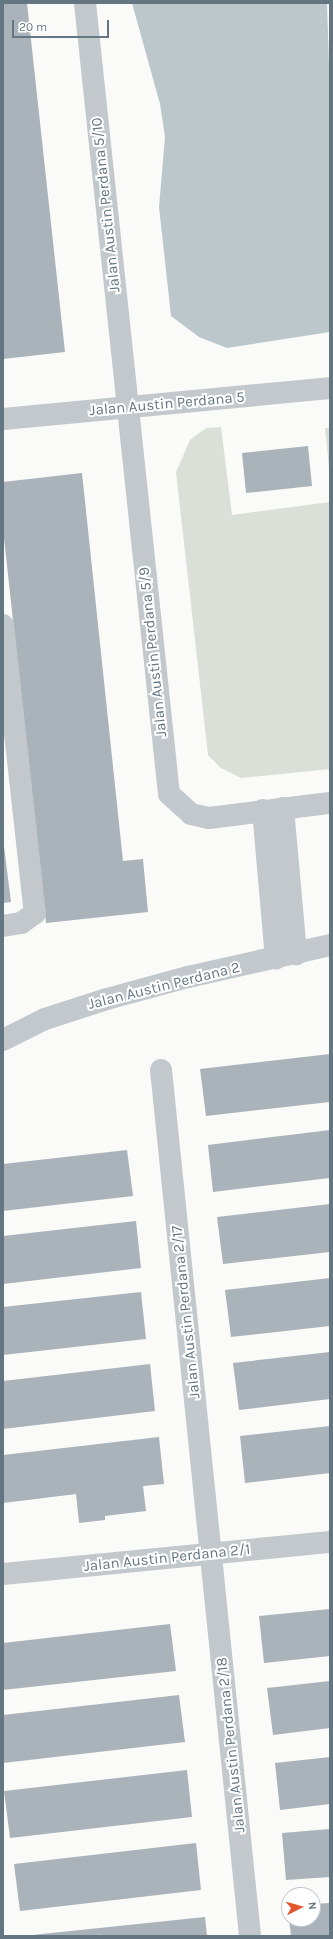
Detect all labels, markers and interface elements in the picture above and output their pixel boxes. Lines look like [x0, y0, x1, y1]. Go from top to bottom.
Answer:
scale bar [14, 12, 111, 38]
text: 20 m [19, 20, 47, 34]
street label: Jalan Austin Perdana 5/10 [88, 117, 124, 293]
street label: Jalan Austin Perdana 5 [89, 388, 245, 420]
street label: Jalan Austin Perdana 5/9 [135, 566, 171, 738]
street label: Jalan Austin Perdana 2 [86, 958, 242, 1014]
street label: Jalan Austin Perdana 2/17 [168, 1224, 204, 1400]
street label: Jalan Austin Perdana 2/1 [83, 1540, 251, 1576]
street label: Jalan Austin Perdana 2/18 [213, 1656, 249, 1834]
north arrow [281, 1887, 321, 1927]
text: N [306, 1901, 319, 1910]

